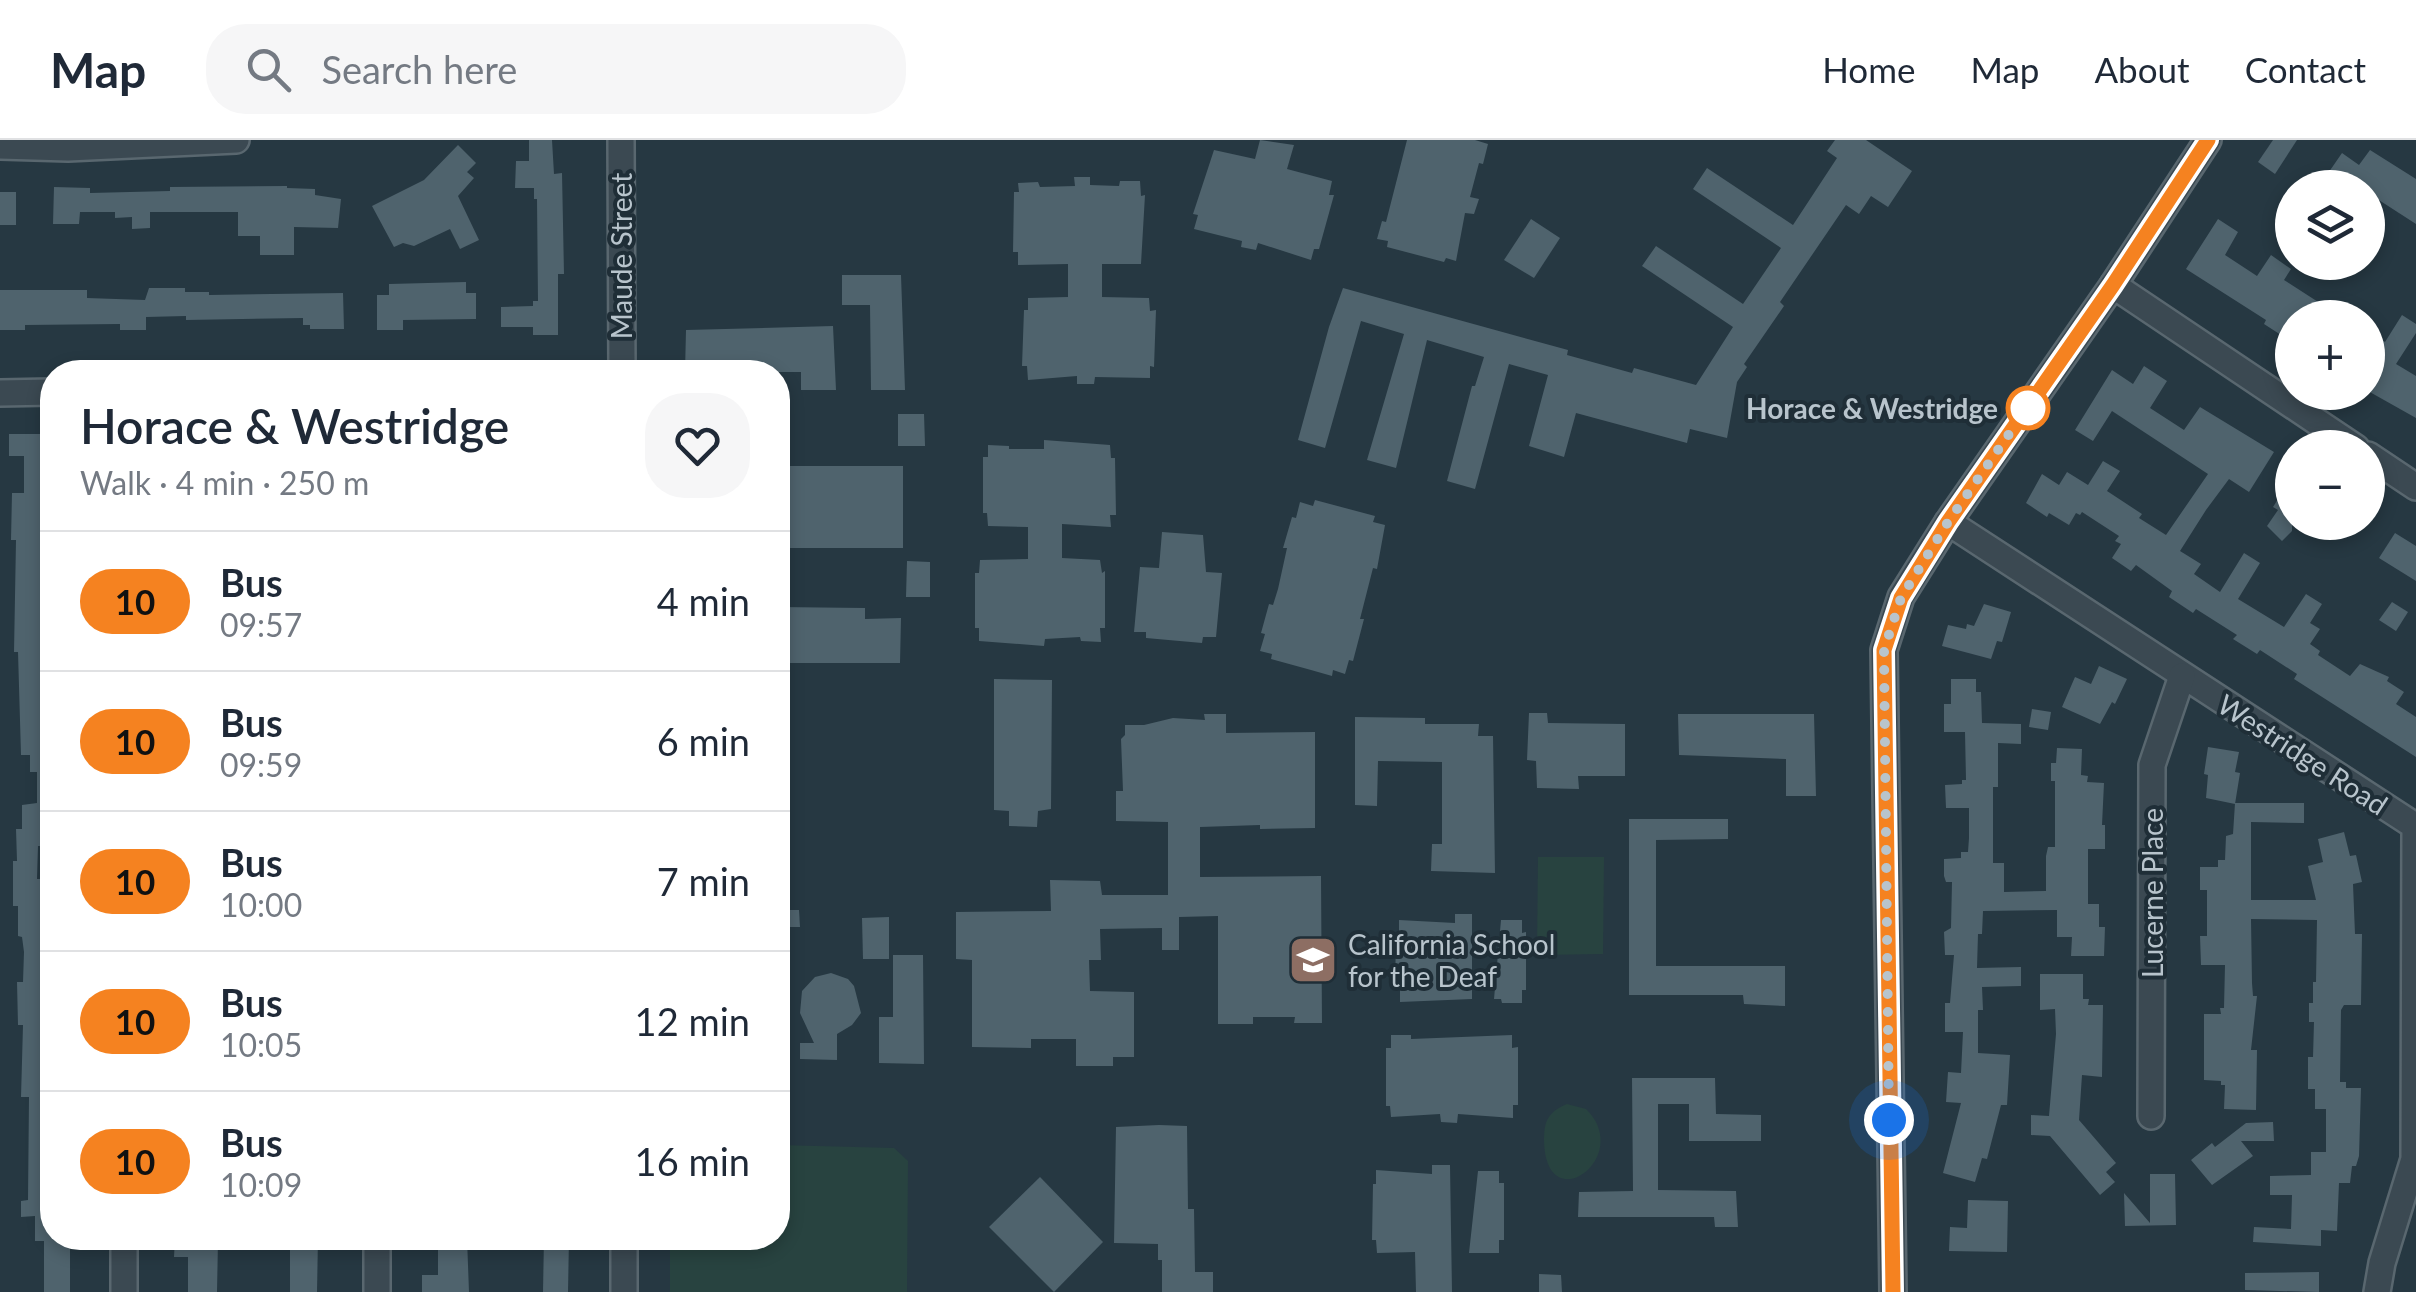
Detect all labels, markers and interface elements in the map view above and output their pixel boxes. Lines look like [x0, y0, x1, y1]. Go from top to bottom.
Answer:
search box [206, 24, 906, 114]
text: Map [50, 41, 146, 98]
icon: search [241, 42, 296, 97]
text: Search here [321, 46, 517, 92]
text: Home [1822, 48, 1915, 90]
text: Map [1970, 48, 2039, 90]
text: About [2094, 48, 2190, 90]
text: Contact [2245, 48, 2366, 90]
map controls [2275, 170, 2385, 540]
button: layers [2275, 170, 2385, 280]
street label: Maude Street [604, 173, 638, 339]
button: + [2275, 300, 2385, 410]
marker: Horace & Westridge [2007, 387, 2049, 429]
place label: Horace & Westridge [1746, 391, 1998, 425]
button: heart [645, 393, 750, 498]
text: Horace & Westridge [80, 397, 509, 454]
button: − [2275, 430, 2385, 540]
text: Walk · 4 min · 250 m [80, 463, 369, 502]
text: Bus [220, 559, 283, 605]
text: 4 min [657, 578, 750, 624]
text: 10 [115, 580, 155, 622]
text: 09:57 [220, 605, 302, 644]
street label: Westridge Road [2212, 687, 2394, 821]
text: Bus [220, 699, 283, 745]
text: 6 min [657, 718, 750, 764]
text: 10 [115, 720, 155, 762]
text: 09:59 [220, 745, 302, 784]
street label: Lucerne Place [2135, 808, 2169, 978]
text: Bus [220, 839, 283, 885]
text: 7 min [657, 858, 750, 904]
text: 10 [115, 860, 155, 902]
text: 10:00 [220, 885, 302, 924]
place label: California School for the Deaf [1348, 927, 1555, 993]
school or university icon: California School for the Deaf [1287, 934, 1339, 986]
text: Bus [220, 979, 283, 1025]
text: 12 min [635, 998, 750, 1044]
text: 10 [115, 1000, 155, 1042]
text: 10:05 [220, 1025, 302, 1064]
your location [1864, 1095, 1914, 1145]
text: Bus [220, 1119, 283, 1165]
text: 16 min [635, 1138, 750, 1184]
text: 10 [115, 1140, 155, 1182]
text: 10:09 [220, 1165, 302, 1204]

